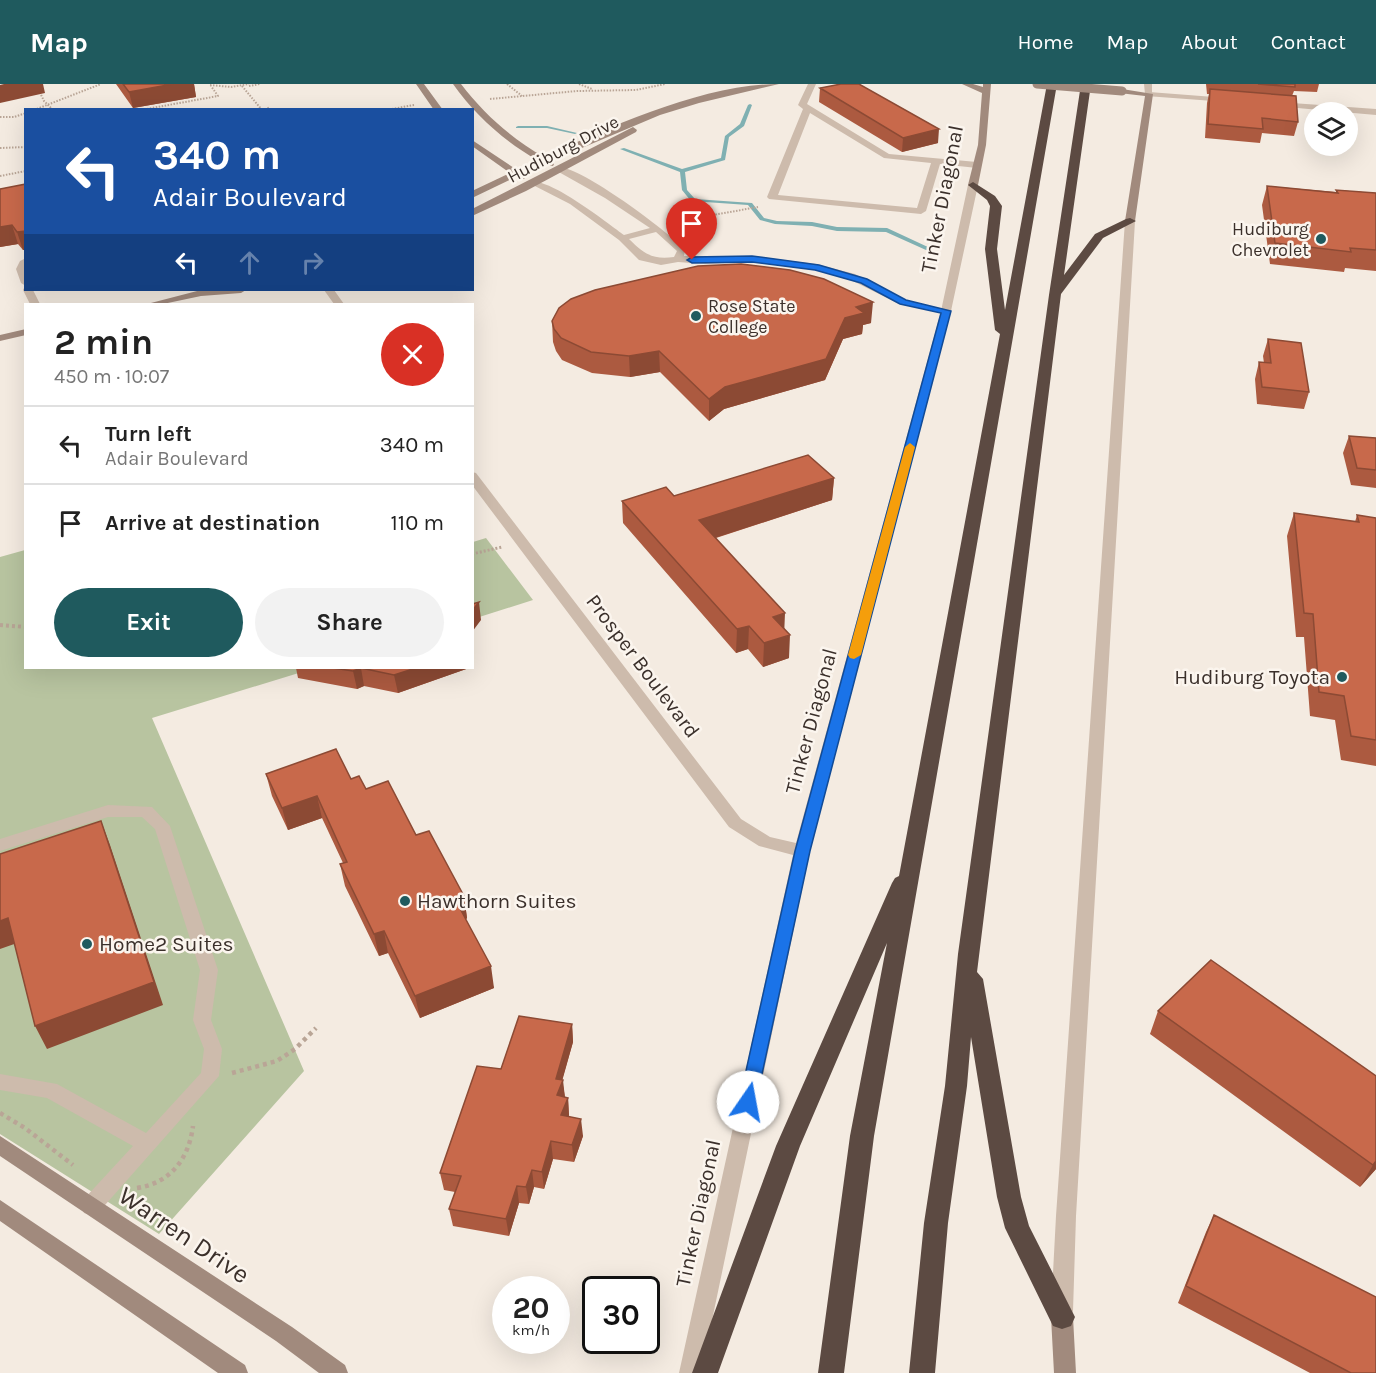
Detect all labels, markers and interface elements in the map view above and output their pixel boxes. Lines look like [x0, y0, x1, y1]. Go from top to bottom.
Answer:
text: Map [30, 26, 88, 59]
text: Home [1018, 30, 1074, 54]
text: Map [1107, 30, 1148, 54]
text: About [1181, 30, 1238, 54]
text: Contact [1271, 30, 1346, 54]
map controls [1304, 102, 1358, 156]
button: layers [1304, 102, 1358, 156]
street label: Hudiburg Drive [503, 110, 623, 188]
street label: Tinker Diagonal [916, 123, 968, 275]
text: 340 m [153, 130, 281, 180]
icon: left [54, 132, 132, 210]
text: Adair Boulevard [153, 181, 347, 213]
pin [666, 198, 717, 260]
icon: arrive [675, 207, 708, 240]
place label: Hudiburg Chevrolet [1231, 218, 1309, 261]
marker: Hudiburg Chevrolet [1314, 232, 1328, 246]
icon: left [170, 246, 203, 279]
icon: ahead [233, 246, 266, 279]
icon: right [296, 246, 329, 279]
place label: Rose State College [708, 295, 795, 338]
marker: Rose State College [689, 309, 703, 323]
text: 2 min [54, 321, 153, 363]
button: close [381, 323, 444, 386]
text: 450 m · 10:07 [54, 365, 169, 388]
text: Turn left [105, 421, 192, 447]
icon: left [54, 429, 87, 462]
text: 340 m [380, 432, 444, 458]
text: Adair Boulevard [105, 447, 249, 470]
icon: arrive [54, 507, 87, 540]
text: Arrive at destination [105, 510, 320, 536]
text: 110 m [391, 510, 444, 536]
button: Exit [54, 588, 243, 657]
button: Share [255, 588, 444, 657]
street label: Prosper Boulevard [581, 590, 705, 742]
street label: Tinker Diagonal [780, 646, 842, 796]
place label: Hudiburg Toyota [1174, 665, 1330, 689]
marker: Hudiburg Toyota [1335, 670, 1349, 684]
place label: Hawthorn Suites [417, 889, 577, 913]
marker: Hawthorn Suites [398, 894, 412, 908]
place label: Home2 Suites [99, 932, 233, 956]
marker: Home2 Suites [80, 937, 94, 951]
position arrow [716, 1070, 780, 1134]
street label: Tinker Diagonal [671, 1137, 725, 1289]
street label: Warren Drive [113, 1180, 255, 1290]
speed limit sign: 30 [582, 1276, 660, 1354]
text: 20 [512, 1290, 550, 1326]
text: km/h [512, 1321, 550, 1339]

